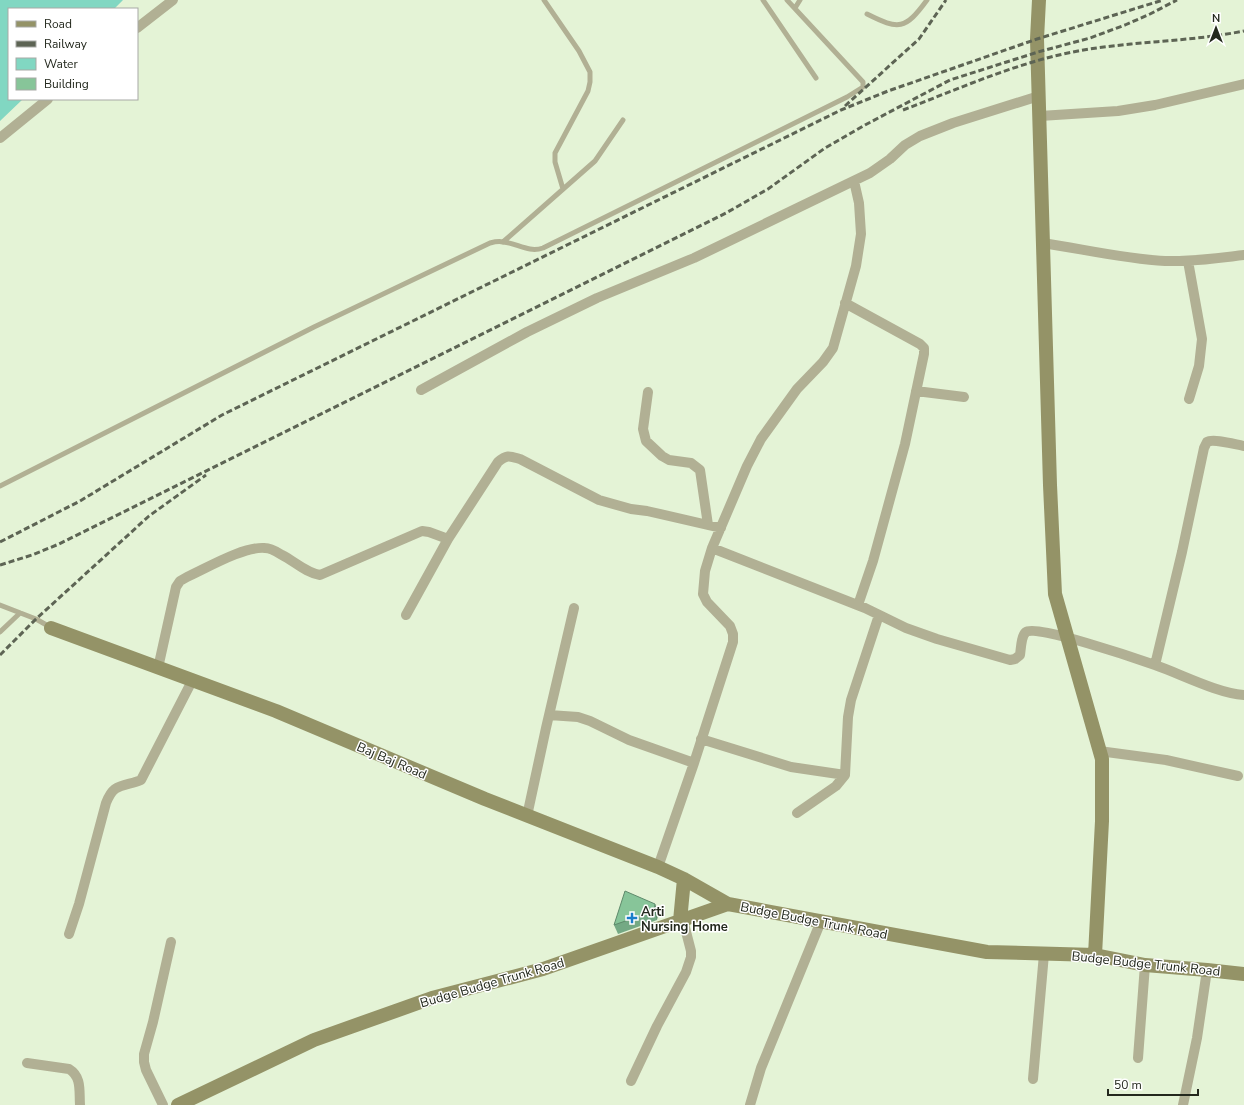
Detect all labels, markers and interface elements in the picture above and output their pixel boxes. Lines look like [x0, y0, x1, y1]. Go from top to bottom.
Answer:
legend [8, 8, 138, 100]
north arrow [1196, 8, 1236, 48]
text: N [1212, 11, 1220, 26]
text: Road [44, 16, 72, 32]
text: Railway [44, 36, 88, 52]
text: Water [44, 56, 78, 72]
text: Building [44, 76, 89, 92]
street label: Baj Baj Road [354, 738, 429, 784]
street label: Budge Budge Trunk Road [739, 898, 889, 944]
place label: Arti Nursing Home [641, 903, 728, 936]
marker: Arti Nursing Home [626, 912, 638, 924]
street label: Budge Budge Trunk Road [1071, 947, 1221, 981]
street label: Budge Budge Trunk Road [418, 954, 567, 1012]
scale bar [1108, 1071, 1198, 1097]
text: 50 m [1114, 1077, 1142, 1093]

